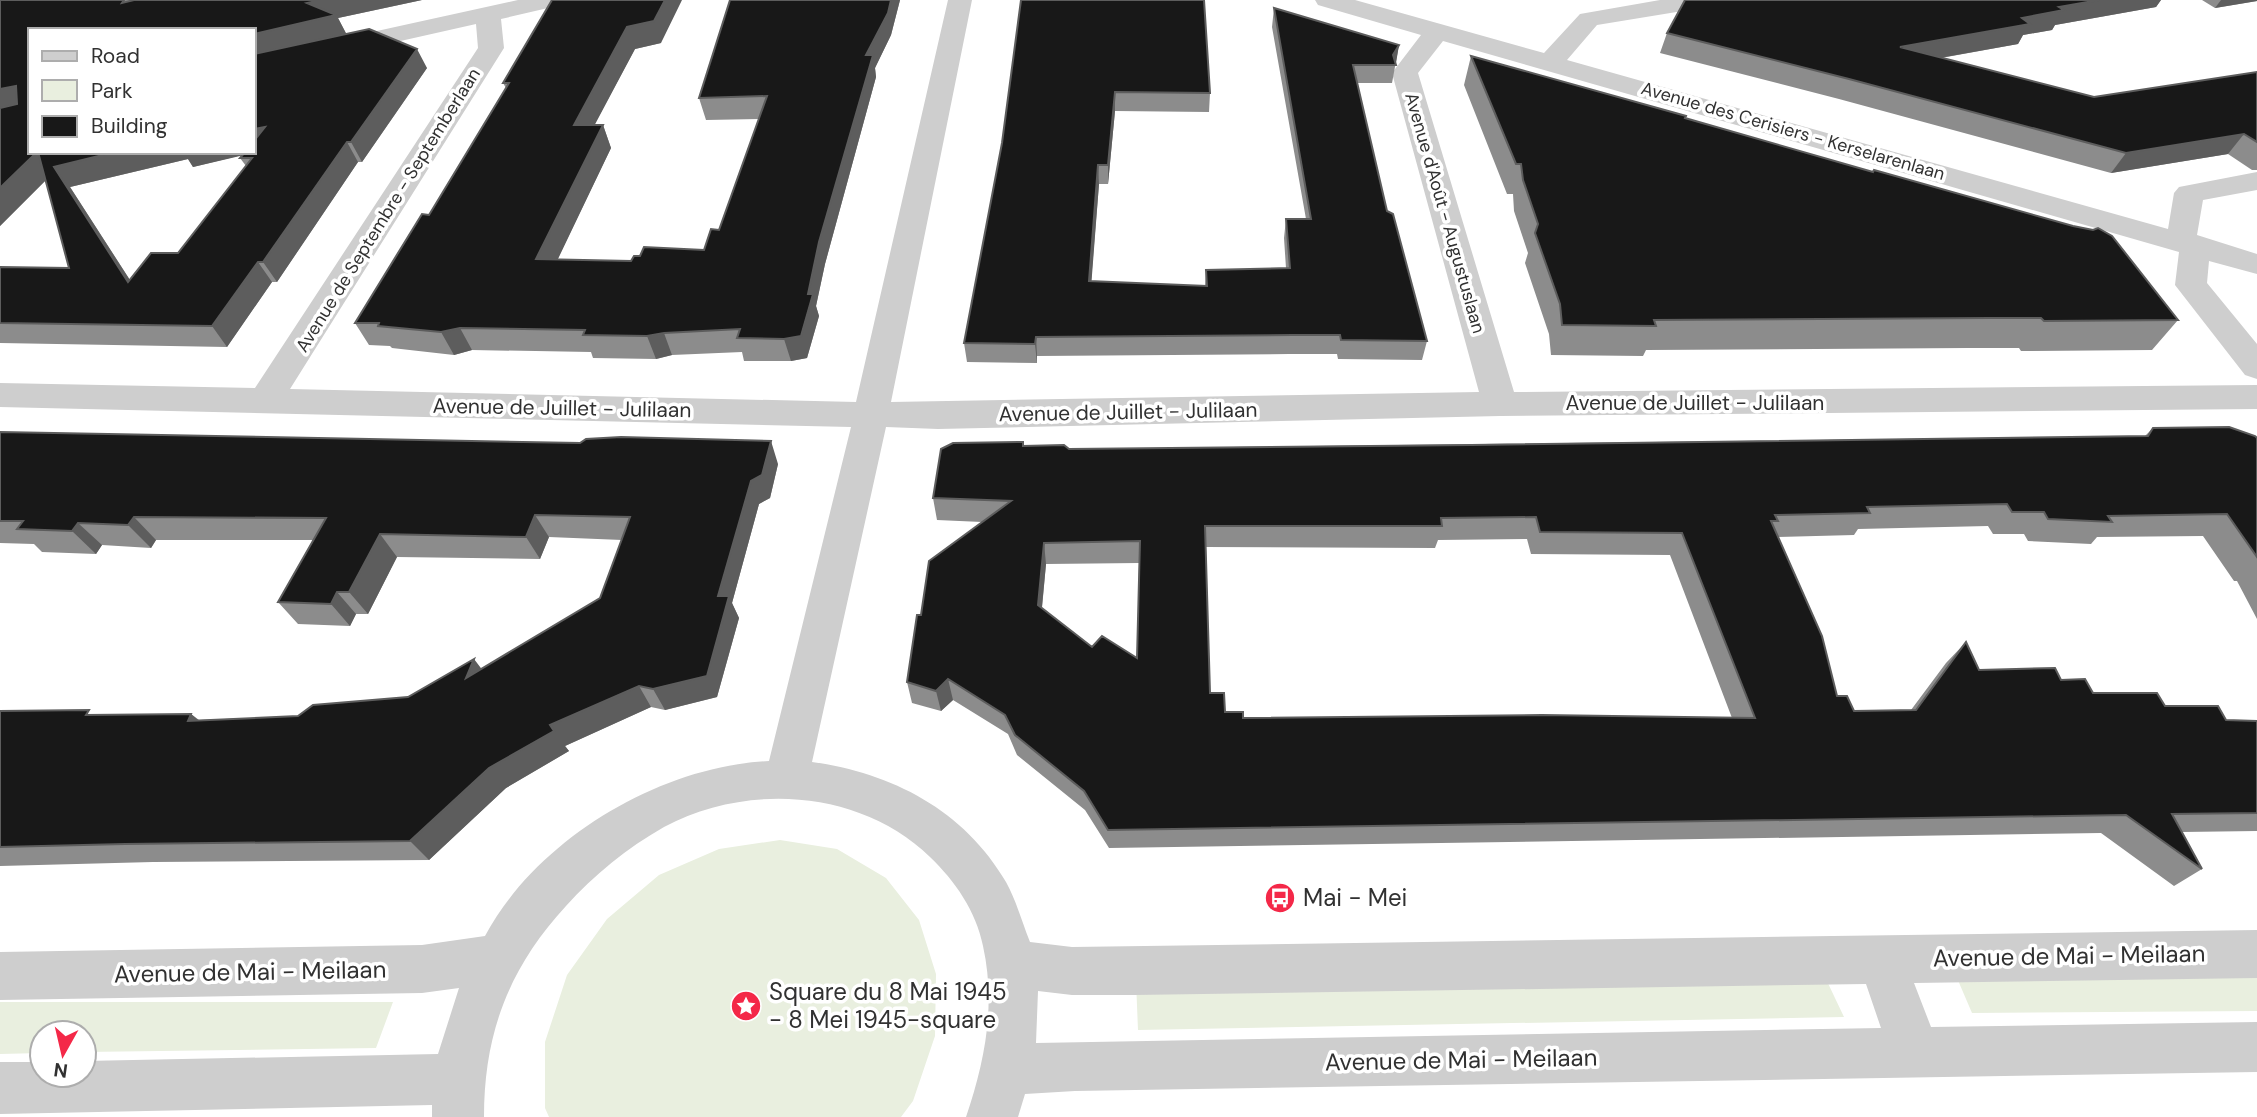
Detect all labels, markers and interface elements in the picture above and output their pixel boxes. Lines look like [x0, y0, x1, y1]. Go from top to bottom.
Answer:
legend [28, 28, 256, 154]
text: Road [91, 42, 140, 70]
street label: Avenue de Septembre - Septemberlaan [290, 63, 486, 357]
street label: Avenue des Cerisiers - Kerselarenlaan [1638, 76, 1948, 186]
text: Park [91, 77, 133, 105]
street label: Avenue d'Août - Augustuslaan [1399, 90, 1491, 336]
text: Building [91, 112, 168, 140]
street label: Avenue de Juillet - Julilaan [1566, 389, 1824, 417]
street label: Avenue de Juillet - Julilaan [432, 392, 692, 424]
street label: Avenue de Juillet - Julilaan [998, 396, 1258, 428]
bus stop icon: Mai - Mei [1263, 881, 1297, 915]
place label: Mai - Mei [1303, 882, 1407, 913]
street label: Avenue de Mai - Meilaan [1932, 938, 2206, 973]
street label: Avenue de Mai - Meilaan [113, 954, 387, 989]
place label: Square du 8 Mai 1945 - 8 Mei 1945-square [769, 976, 1007, 1035]
place icon: Square du 8 Mai 1945 - 8 Mei 1945-square [729, 989, 763, 1023]
north arrow [28, 1019, 98, 1089]
street label: Avenue de Mai - Meilaan [1324, 1042, 1598, 1077]
text: N [52, 1057, 69, 1084]

